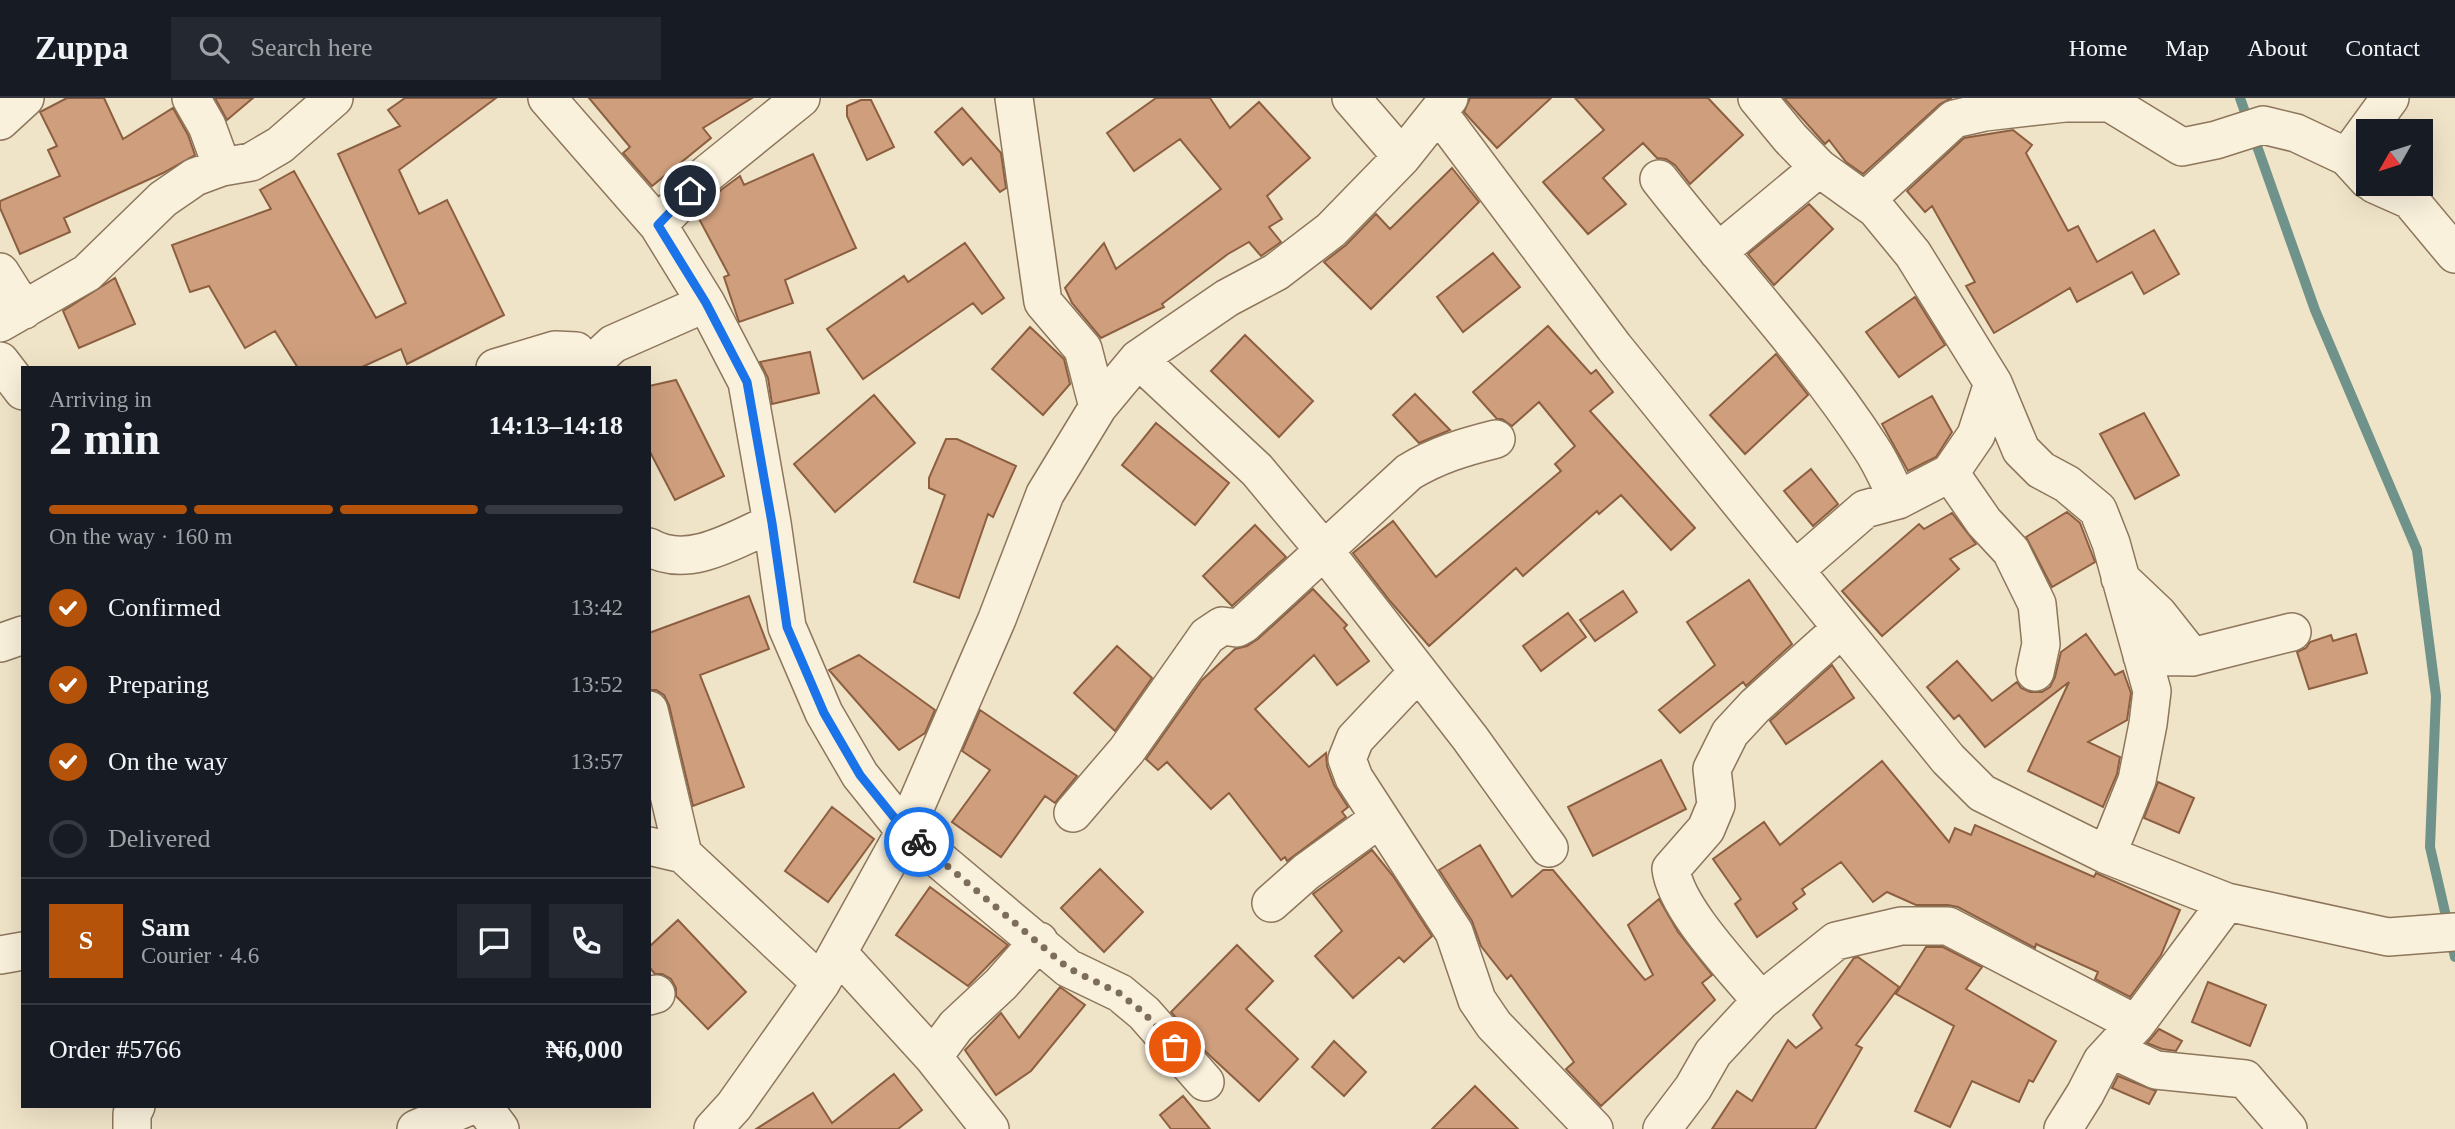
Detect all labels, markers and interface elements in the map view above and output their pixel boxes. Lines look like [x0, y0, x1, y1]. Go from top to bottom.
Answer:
search box [171, 17, 661, 80]
icon: search [195, 29, 233, 67]
text: Zuppa [35, 30, 129, 66]
text: Search here [251, 33, 373, 62]
text: Home [2069, 35, 2127, 61]
text: Map [2165, 35, 2209, 61]
text: About [2247, 35, 2307, 61]
text: Contact [2345, 35, 2420, 61]
north arrow [2356, 119, 2432, 196]
map controls [2356, 119, 2433, 196]
pin [660, 161, 720, 221]
icon: home [671, 172, 709, 210]
text: Arriving in [49, 387, 152, 412]
text: 14:13–14:18 [489, 411, 623, 440]
text: 2 min [49, 413, 160, 464]
text: On the way · 160 m [49, 524, 232, 549]
icon: check [49, 589, 87, 627]
text: Confirmed [108, 593, 221, 622]
text: 13:42 [571, 595, 623, 620]
icon: check [49, 666, 87, 704]
text: Preparing [108, 670, 209, 699]
text: 13:52 [571, 672, 623, 697]
icon: check [49, 743, 87, 781]
text: On the way [108, 747, 228, 776]
text: 13:57 [571, 749, 623, 774]
courier [884, 807, 954, 877]
icon: bike [900, 823, 938, 861]
text: Delivered [108, 824, 211, 853]
button: chat [457, 904, 531, 978]
button: phone [549, 904, 623, 978]
text: Sam [141, 913, 190, 942]
text: S [79, 926, 93, 955]
text: Courier · 4.6 [141, 943, 259, 968]
pin [1145, 1017, 1205, 1077]
icon: bag [1156, 1028, 1194, 1066]
text: Order #5766 [49, 1035, 181, 1064]
text: ₦6,000 [546, 1035, 623, 1064]

